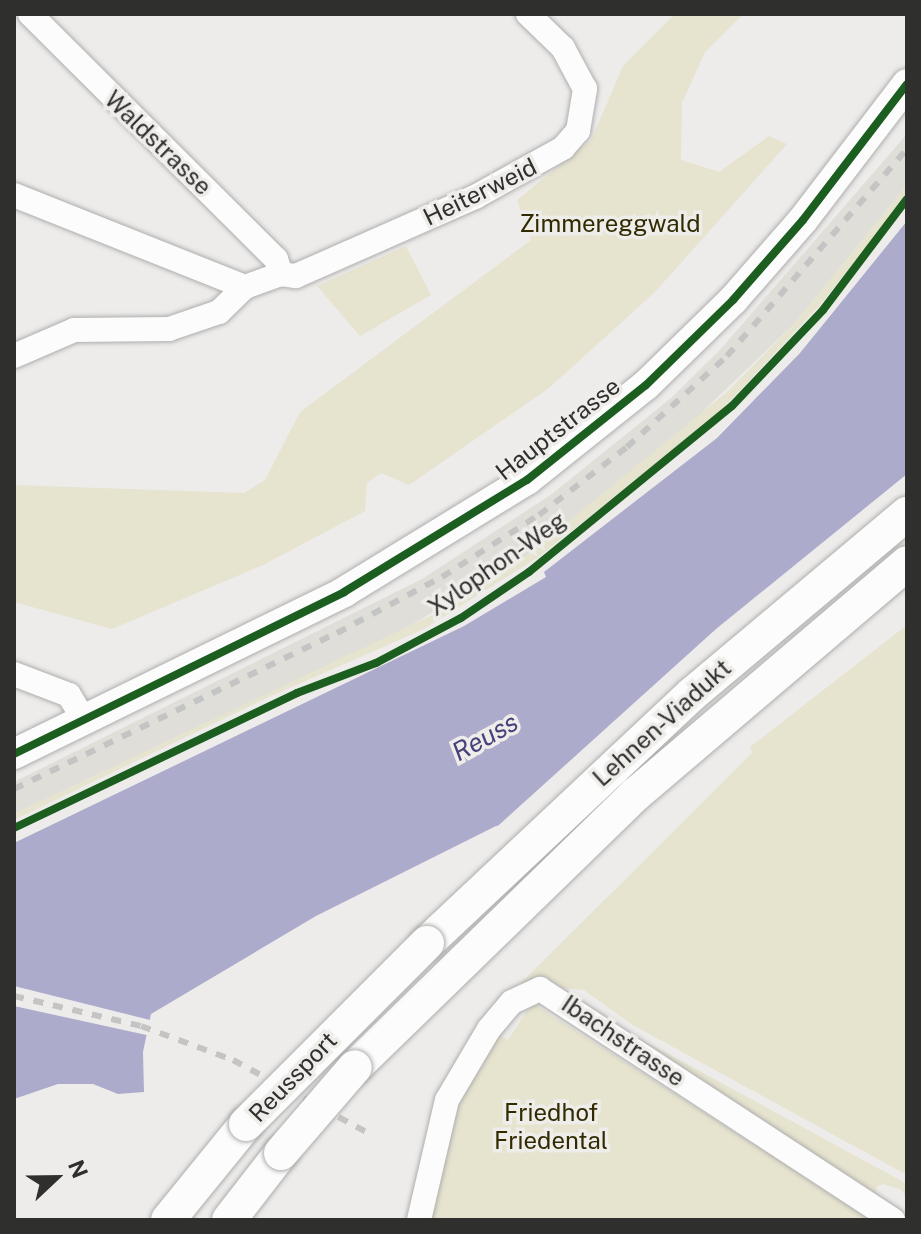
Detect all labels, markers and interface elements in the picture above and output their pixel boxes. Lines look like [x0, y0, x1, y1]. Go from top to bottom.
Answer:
street label: Waldstrasse [99, 85, 217, 201]
street label: Heiterweid [419, 152, 541, 232]
park label: Zimmereggwald [519, 210, 701, 238]
street label: Hauptstrasse [490, 372, 626, 486]
street label: Xylophon-Weg [423, 506, 571, 622]
street label: Lehnen-Viadukt [587, 654, 737, 792]
water label: Reuss [447, 706, 523, 768]
street label: Ibachstrasse [556, 989, 690, 1093]
street label: Reussport [243, 1026, 343, 1128]
park label: Friedhof Friedental [494, 1099, 608, 1155]
north arrow [16, 1138, 96, 1218]
text: N [63, 1156, 94, 1182]

